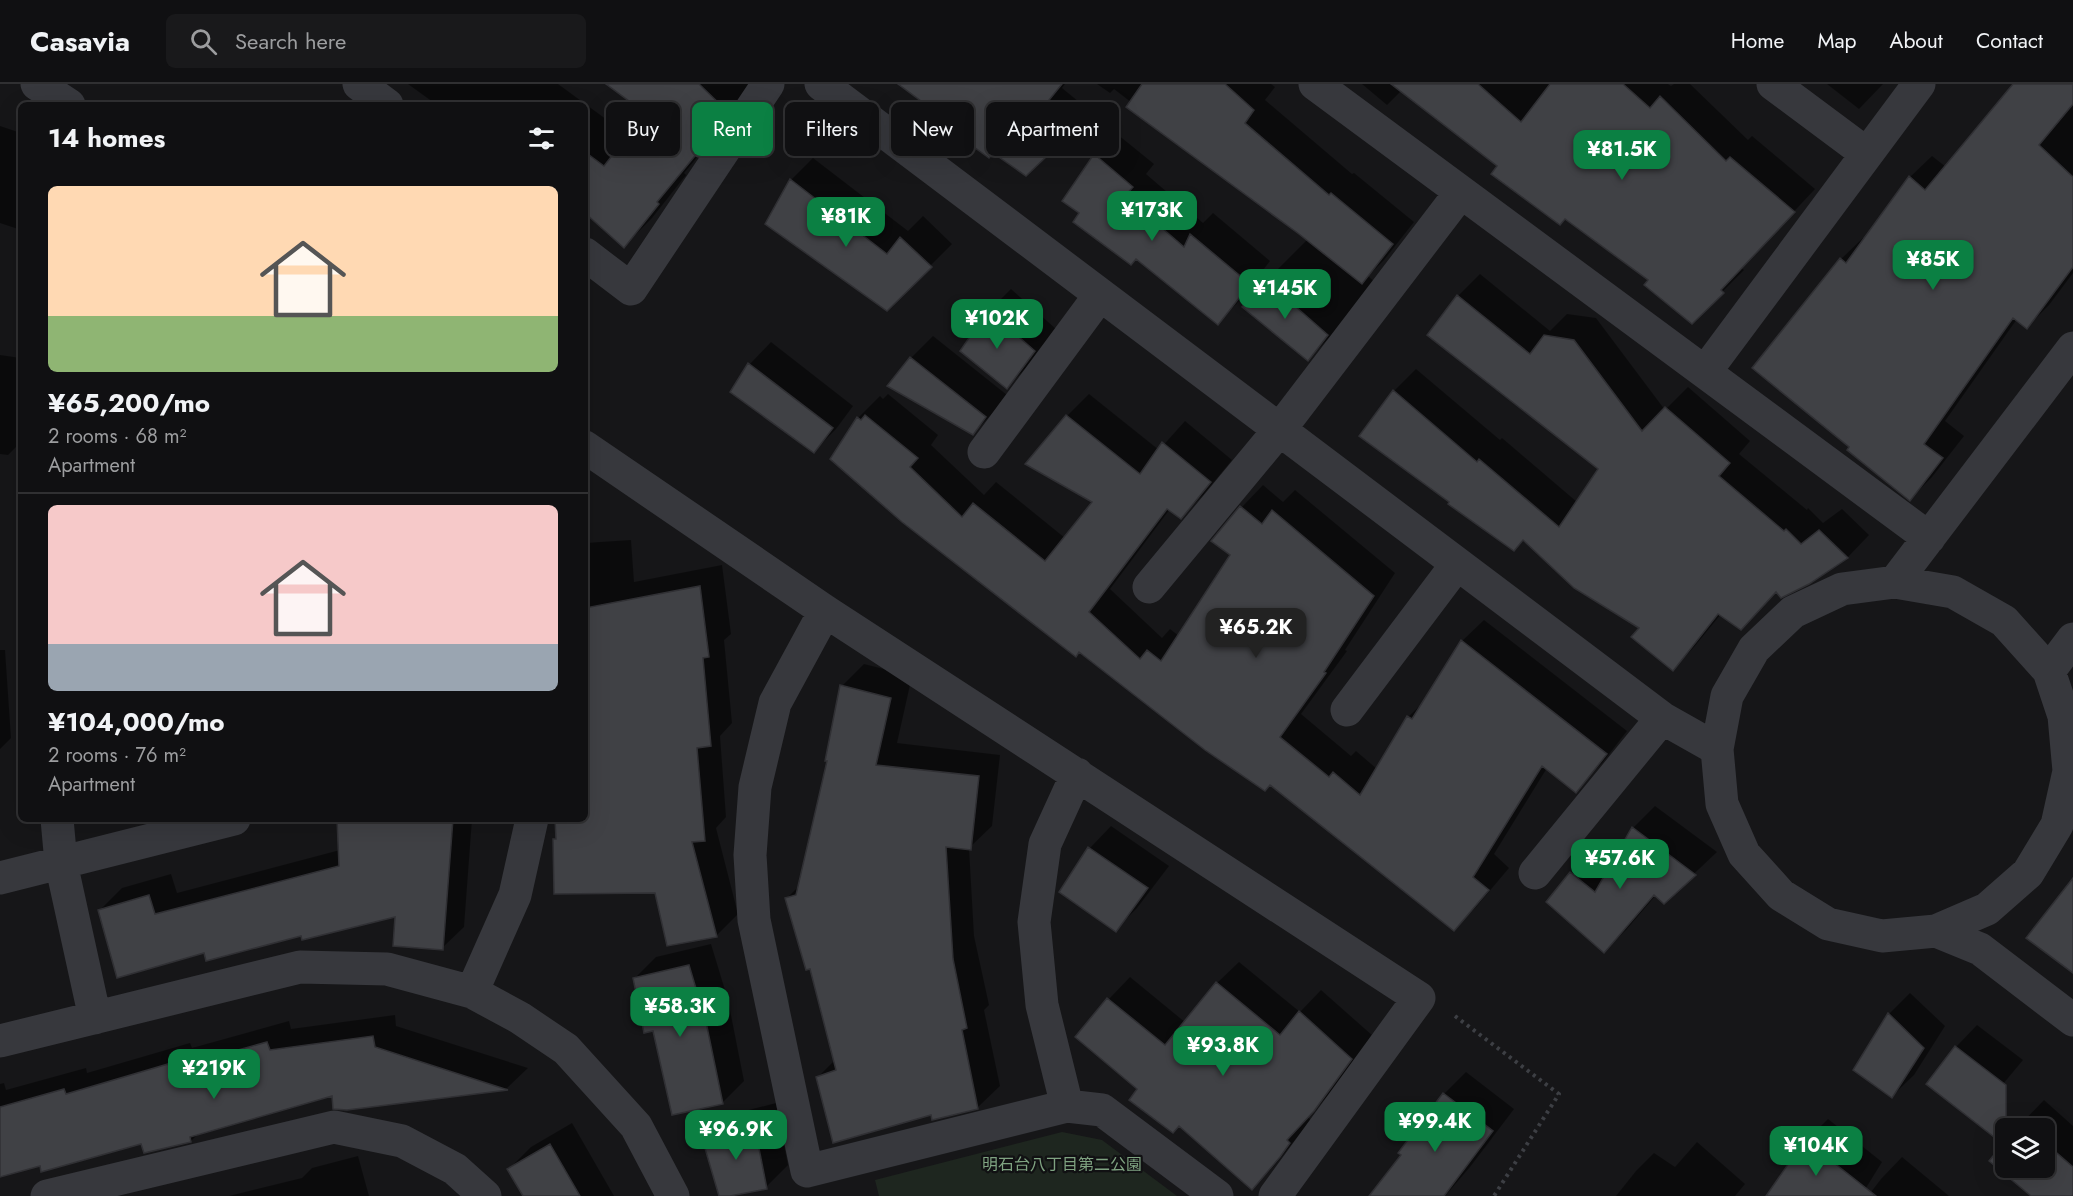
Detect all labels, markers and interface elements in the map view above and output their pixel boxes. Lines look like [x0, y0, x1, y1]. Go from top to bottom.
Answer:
search box [166, 14, 586, 68]
text: Casavia [30, 21, 130, 62]
icon: search [187, 25, 220, 58]
text: Search here [235, 25, 346, 57]
text: Home [1731, 26, 1784, 56]
text: Map [1817, 26, 1857, 56]
text: About [1890, 26, 1943, 56]
text: Contact [1976, 26, 2043, 56]
chip: Buy [606, 102, 680, 156]
chip: Rent [692, 102, 773, 156]
chip: Filters [785, 102, 879, 156]
chip: New [891, 102, 974, 156]
chip: Apartment [986, 102, 1119, 156]
text: 14 homes [48, 119, 165, 157]
icon: filters [525, 122, 558, 155]
pin: ¥81.5K [1573, 130, 1671, 181]
text: ¥81.5K [1587, 135, 1657, 164]
pin: ¥173K [1110, 191, 1194, 242]
text: ¥173K [1121, 196, 1183, 225]
pin: ¥81K [810, 197, 882, 248]
text: ¥81K [821, 202, 871, 231]
icon: home [249, 225, 357, 333]
pin: ¥85K [1897, 240, 1969, 291]
text: ¥85K [1907, 245, 1959, 274]
pin: ¥145K [1243, 269, 1327, 320]
text: ¥145K [1253, 274, 1317, 303]
pin: ¥102K [955, 299, 1039, 350]
text: ¥102K [965, 304, 1029, 333]
text: ¥65,200/mo [48, 384, 210, 422]
text: 2 rooms · 68 m² [48, 422, 186, 451]
text: Apartment [48, 451, 135, 480]
icon: home [249, 544, 357, 652]
pin: ¥65.2K [1207, 608, 1305, 659]
text: ¥65.2K [1219, 613, 1293, 642]
text: ¥104,000/mo [48, 703, 225, 741]
text: 2 rooms · 76 m² [48, 741, 186, 770]
text: Apartment [48, 770, 135, 799]
pin: ¥57.6K [1571, 839, 1669, 890]
text: ¥57.6K [1585, 844, 1655, 873]
pin: ¥58.3K [631, 987, 729, 1038]
text: ¥58.3K [644, 992, 716, 1021]
pin: ¥93.8K [1174, 1026, 1272, 1077]
text: ¥93.8K [1187, 1031, 1259, 1060]
pin: ¥219K [172, 1049, 256, 1100]
text: ¥219K [182, 1054, 246, 1083]
pin: ¥99.4K [1386, 1102, 1484, 1153]
text: ¥99.4K [1398, 1107, 1472, 1136]
pin: ¥96.9K [687, 1110, 785, 1161]
text: ¥96.9K [699, 1115, 773, 1144]
map controls [1995, 1118, 2055, 1178]
button: layers [1995, 1118, 2055, 1178]
pin: ¥104K [1774, 1126, 1858, 1177]
text: ¥104K [1784, 1131, 1848, 1160]
park label: 明石台八丁目第二公園 [982, 1153, 1142, 1176]

